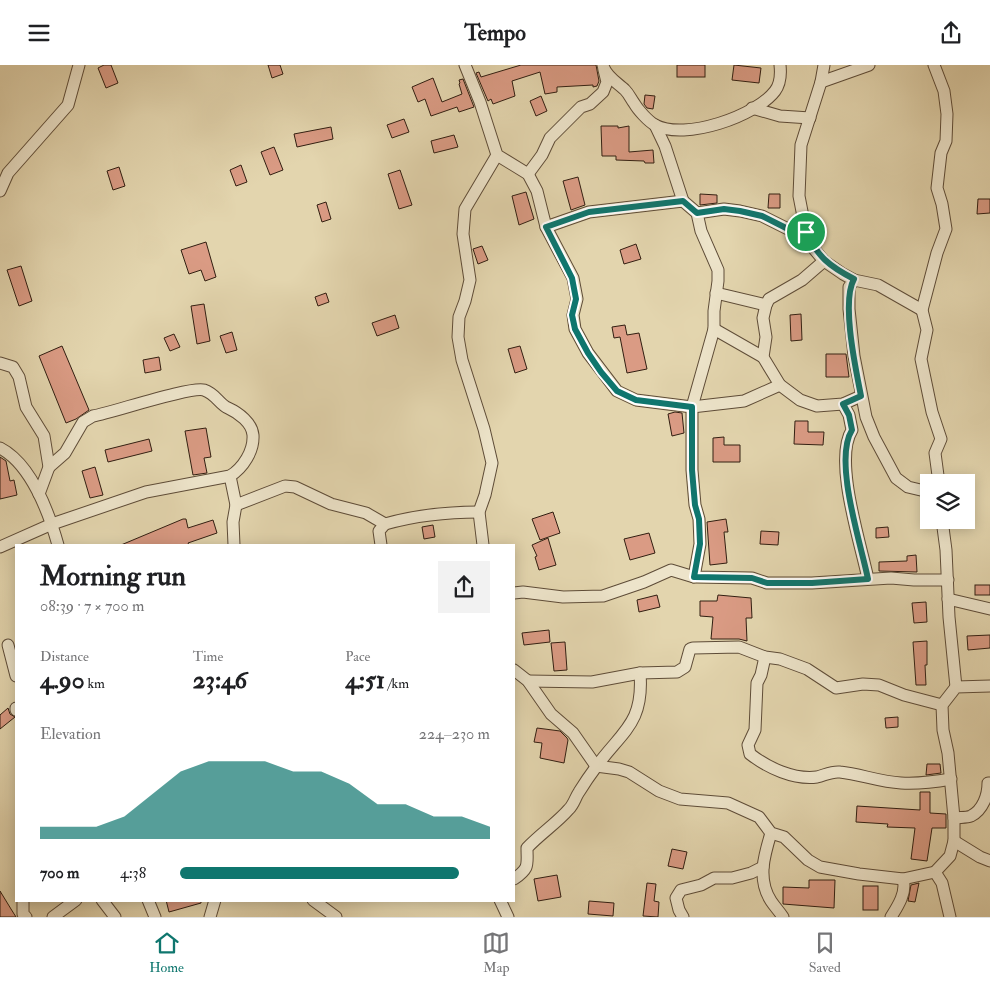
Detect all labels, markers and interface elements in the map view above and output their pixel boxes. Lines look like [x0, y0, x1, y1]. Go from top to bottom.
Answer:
icon: menu [25, 19, 53, 47]
text: Tempo [464, 19, 526, 47]
icon: share [937, 19, 965, 47]
pin [785, 211, 827, 253]
icon: arrive [792, 218, 820, 246]
map controls [920, 474, 975, 529]
button: layers [920, 474, 975, 529]
text: Morning run [40, 559, 186, 594]
button: share [438, 561, 490, 613]
text: 08:39 · 7 × 700 m [40, 596, 145, 616]
text: Distance [40, 648, 89, 665]
text: Time [193, 648, 223, 665]
text: Pace [345, 648, 370, 665]
text: 4.90 [40, 665, 84, 696]
text: 23:46 [193, 665, 247, 696]
text: 4:51 [345, 665, 385, 696]
text: km [84, 675, 105, 692]
text: /km [385, 675, 409, 692]
text: Elevation [40, 724, 101, 744]
text: 224–230 m [419, 724, 490, 744]
text: 700 m [40, 863, 79, 883]
text: 4:38 [120, 863, 146, 883]
tab: Home [149, 929, 184, 976]
tab: Map [482, 929, 510, 976]
tab: Saved [809, 929, 841, 976]

